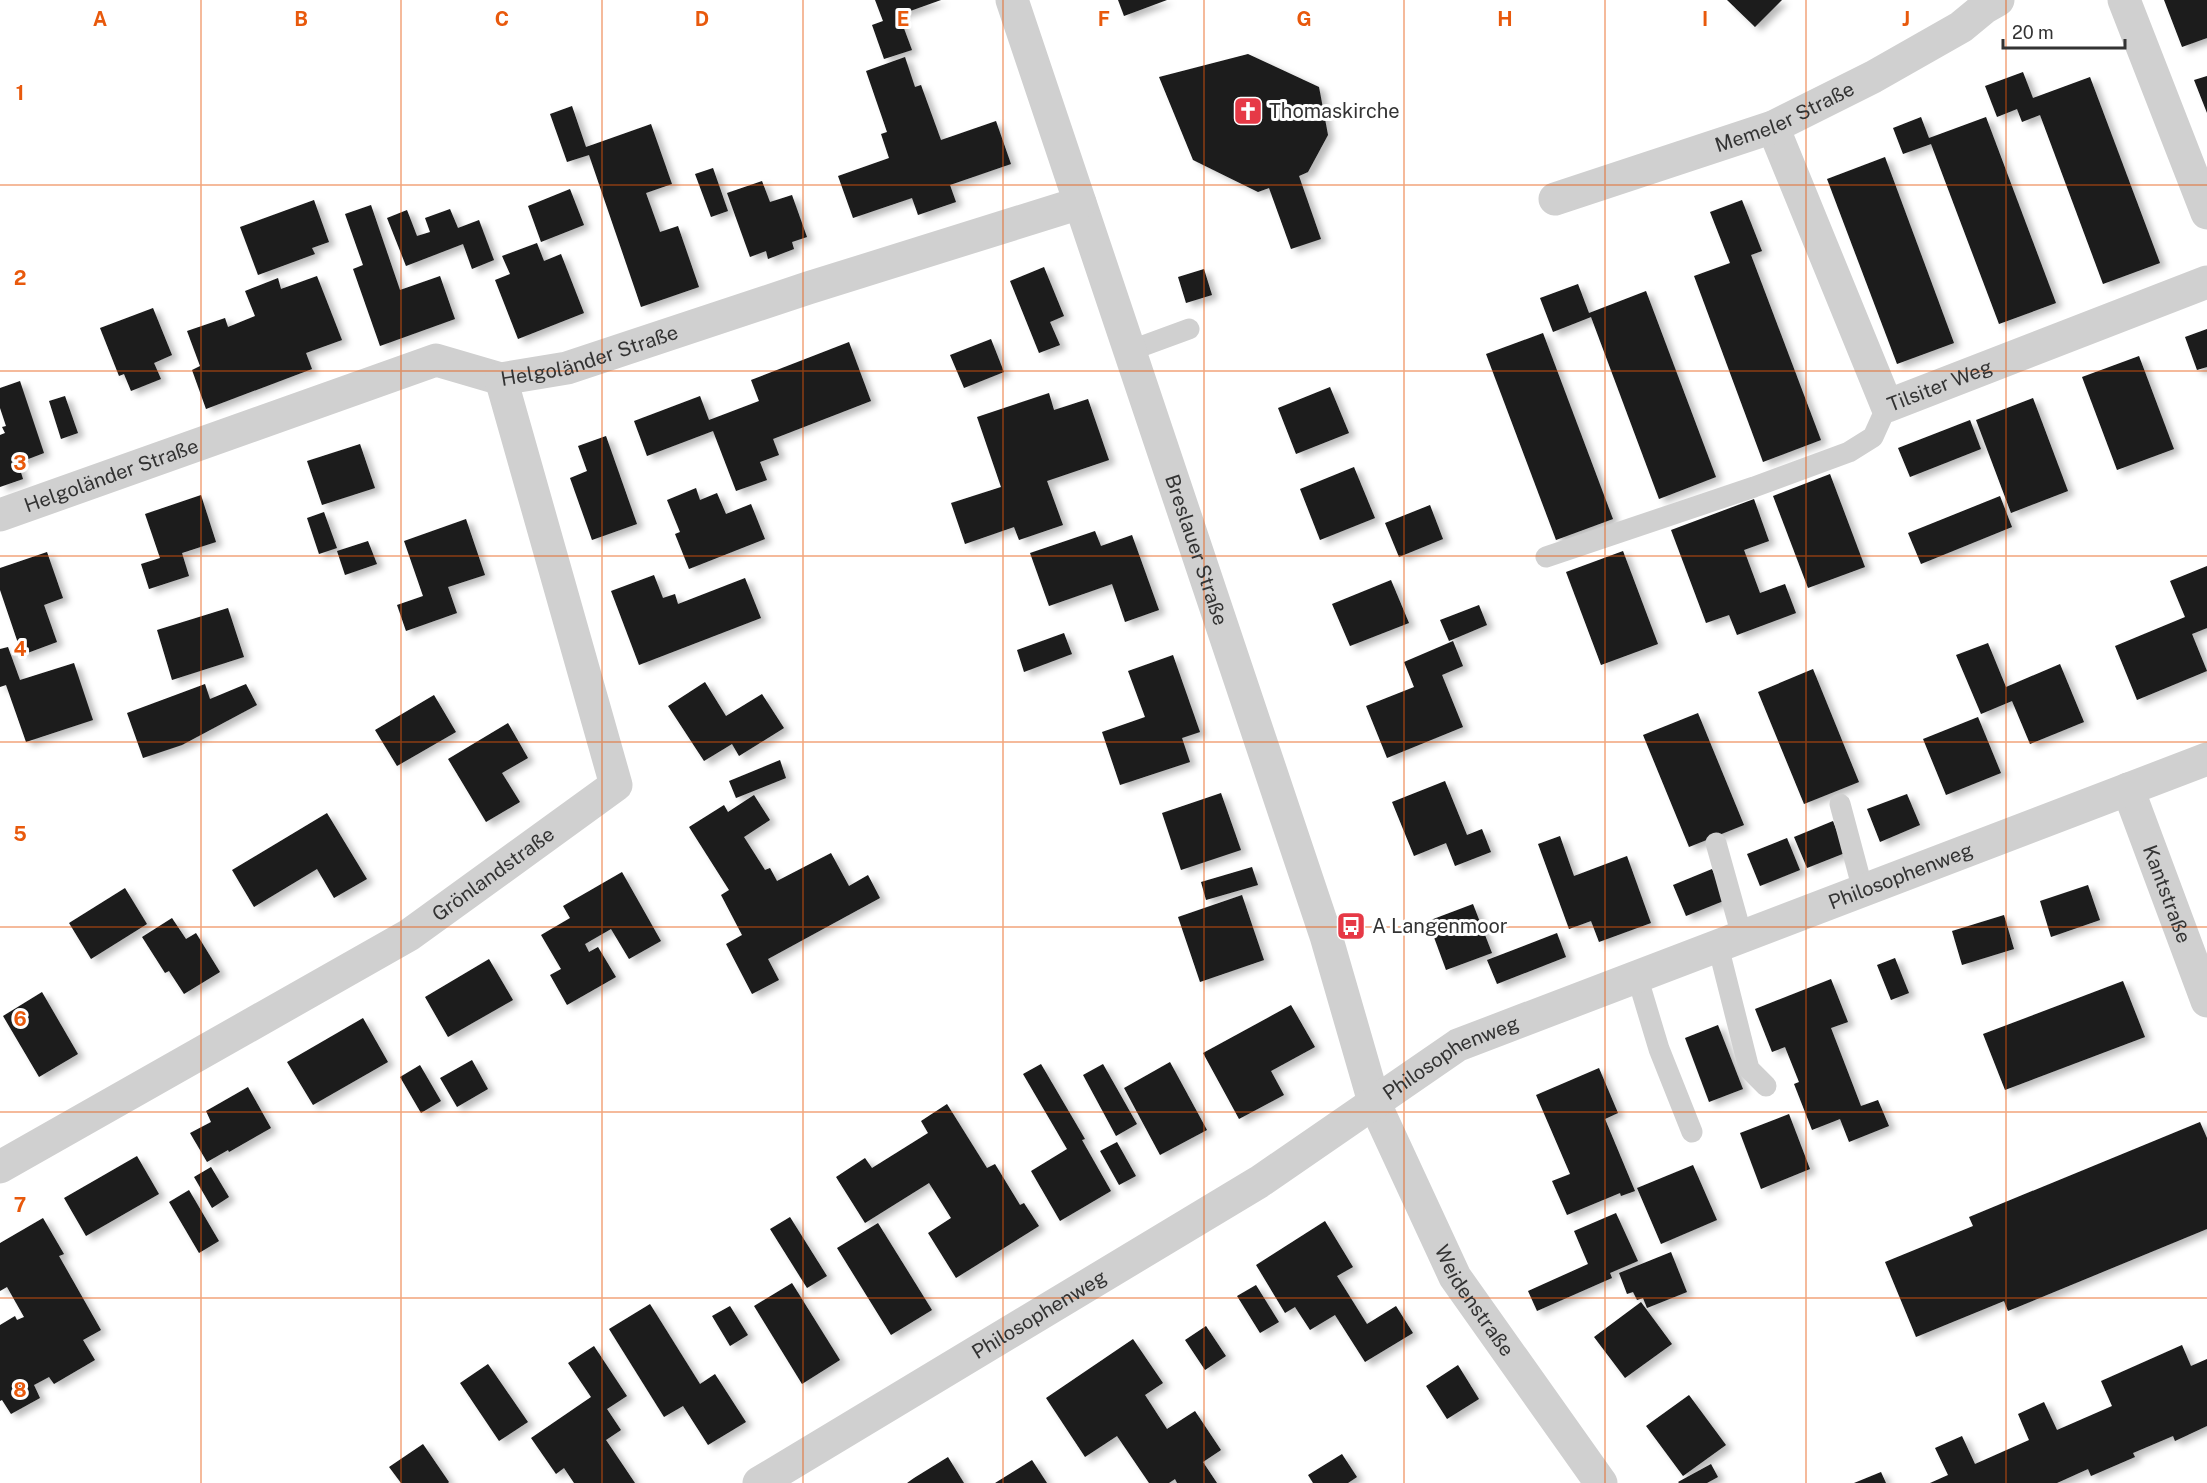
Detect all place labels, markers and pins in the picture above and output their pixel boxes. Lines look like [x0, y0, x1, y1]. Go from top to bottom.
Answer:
church icon: Thomaskirche [1232, 95, 1264, 127]
place label: Thomaskirche [1269, 99, 1400, 123]
bus stop icon: A Langenmoor [1335, 910, 1367, 942]
place label: A Langenmoor [1372, 914, 1508, 938]

